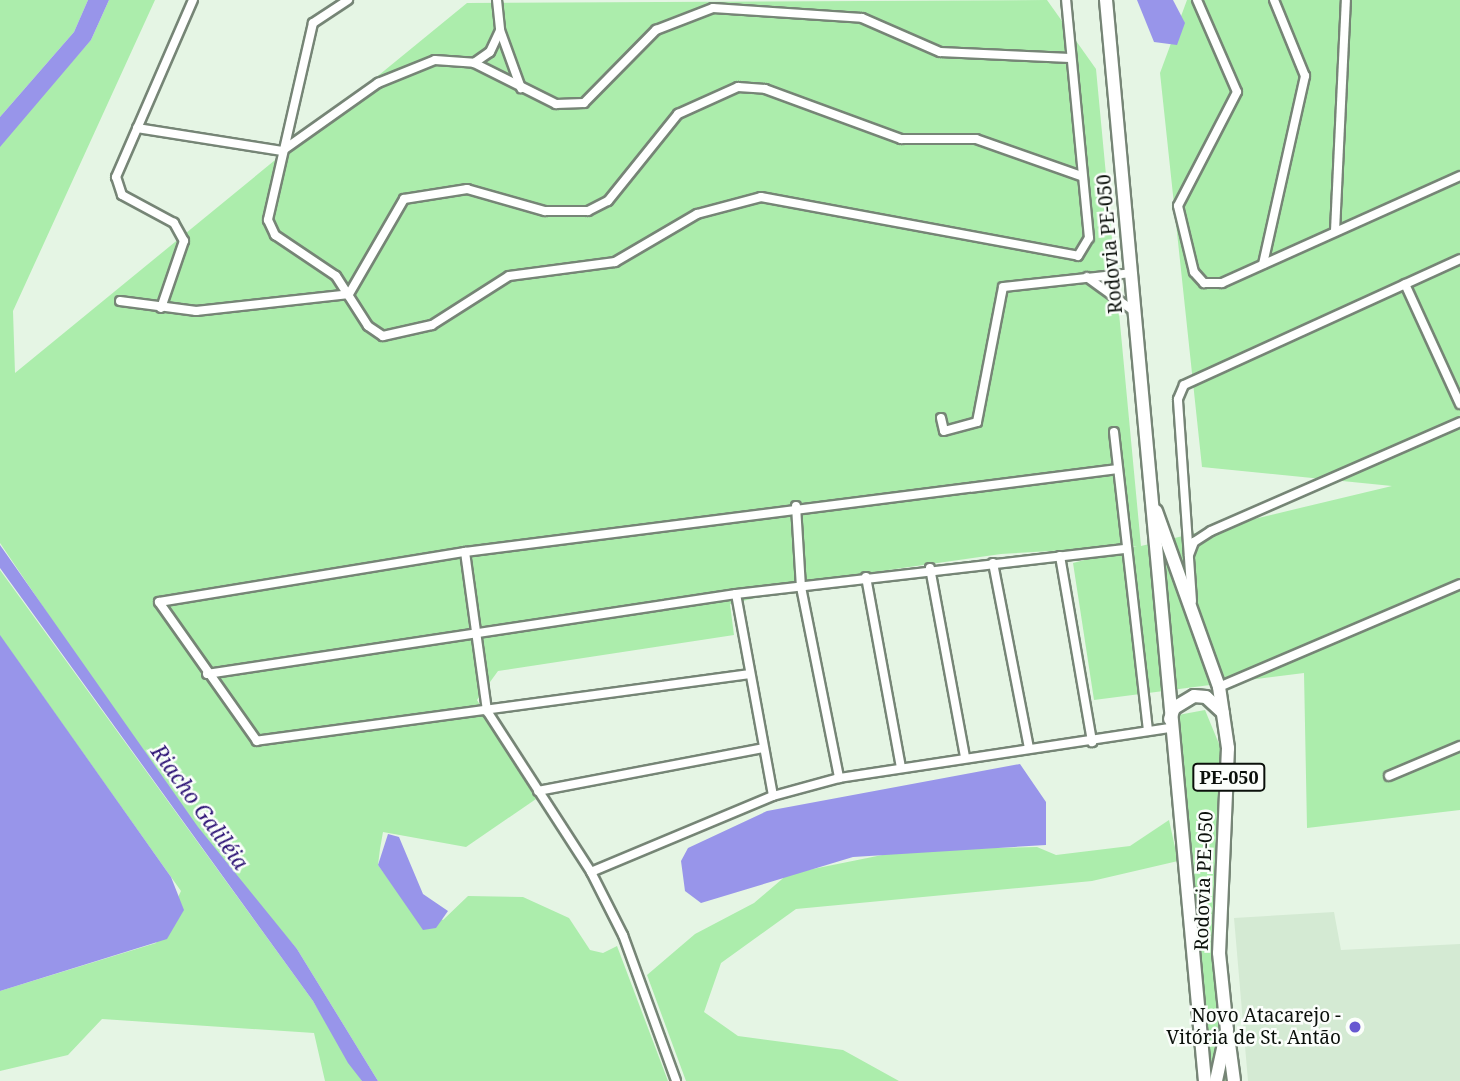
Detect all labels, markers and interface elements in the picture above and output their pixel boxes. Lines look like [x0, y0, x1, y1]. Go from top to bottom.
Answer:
street label: Rodovia PE-050 [1093, 173, 1127, 315]
water label: Riacho Galiléia [146, 740, 254, 874]
road number: PE-050 [1192, 762, 1266, 792]
street label: Rodovia PE-050 [1190, 811, 1218, 951]
place label: Novo Atacarejo - Vitória de St. Antão [1166, 1005, 1341, 1049]
marker: Novo Atacarejo - Vitória de St. Antão [1347, 1019, 1363, 1035]

